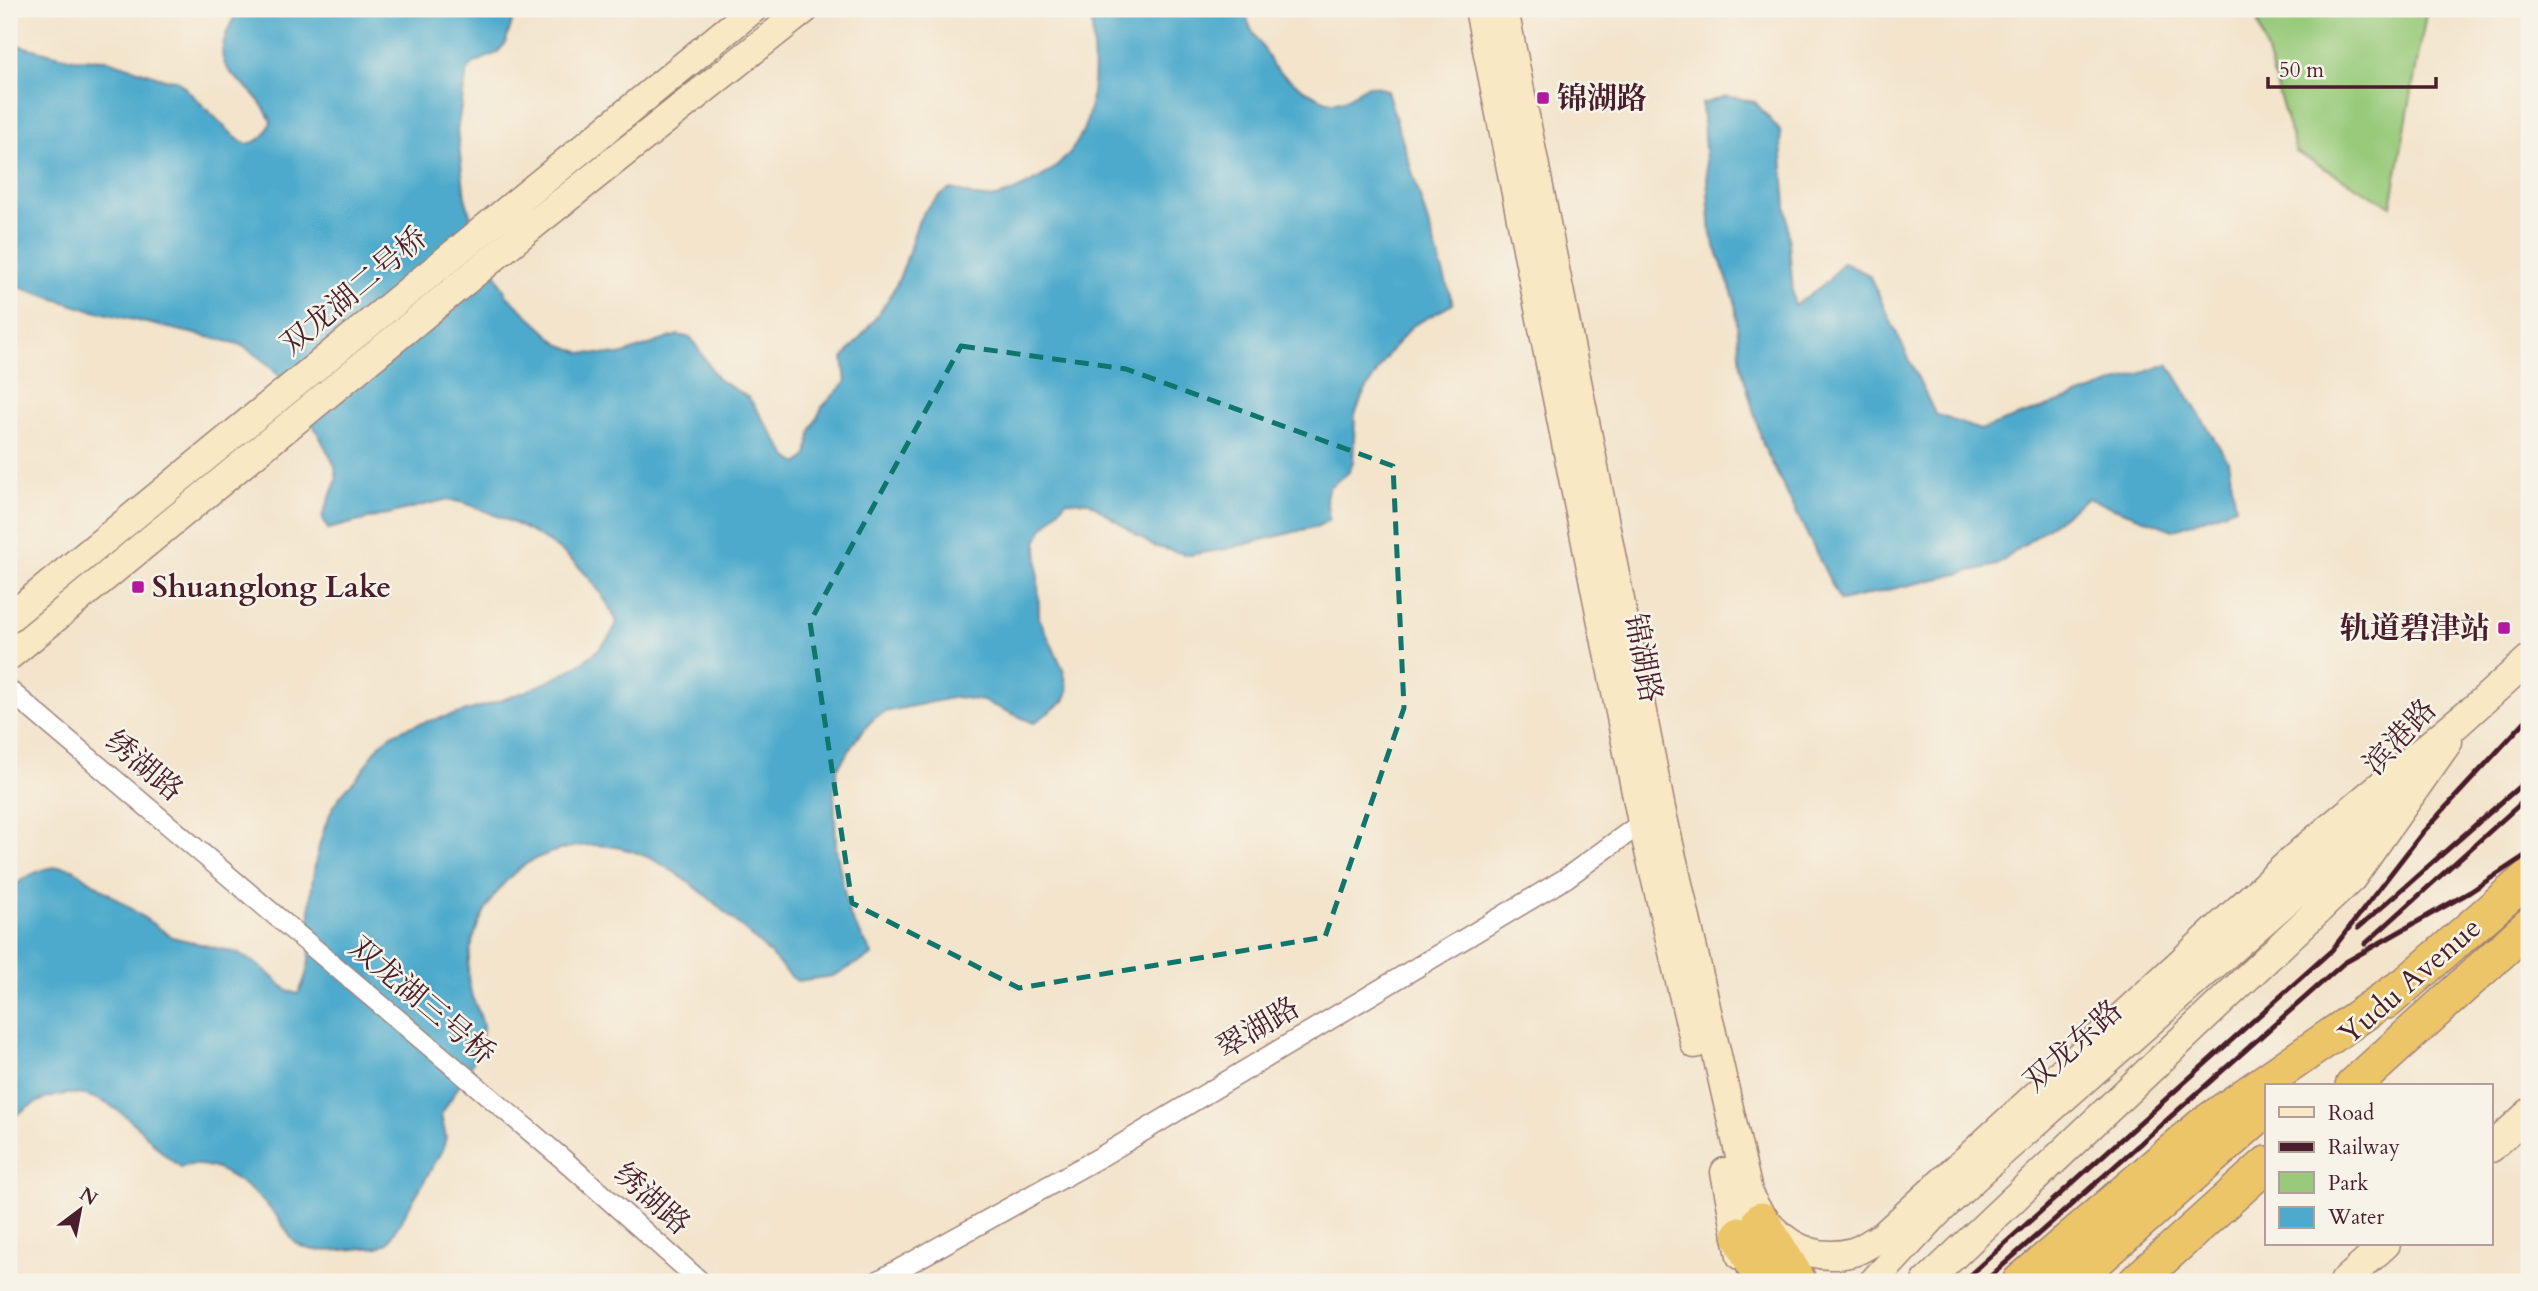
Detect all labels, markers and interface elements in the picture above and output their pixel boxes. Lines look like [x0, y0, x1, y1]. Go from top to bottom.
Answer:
scale bar [2268, 46, 2436, 90]
text: 50 m [2279, 56, 2324, 85]
place label: 锦湖路 [1557, 78, 1647, 119]
marker: 锦湖路 [1535, 90, 1551, 106]
street label: 双龙湖二号桥 [272, 217, 436, 365]
place label: Shuanglong Lake [152, 567, 391, 608]
marker: Shuanglong Lake [130, 579, 146, 595]
place label: 轨道碧津站 [2340, 608, 2490, 649]
street label: 锦湖路 [1614, 610, 1672, 706]
marker: 轨道碧津站 [2496, 620, 2512, 636]
street label: 滨港路 [2354, 690, 2446, 784]
street label: 绣湖路 [96, 721, 192, 811]
street label: Yudu Avenue [2330, 908, 2490, 1054]
street label: 双龙湖三号桥 [340, 927, 504, 1075]
street label: 翠湖路 [1209, 987, 1307, 1069]
street label: 双龙东路 [2015, 991, 2131, 1101]
legend [2265, 1084, 2492, 1246]
text: Road [2328, 1099, 2374, 1128]
text: Railway [2328, 1133, 2400, 1162]
street label: 绣湖路 [605, 1154, 699, 1244]
text: Park [2328, 1169, 2369, 1198]
north arrow [46, 1176, 116, 1246]
text: N [75, 1181, 103, 1212]
text: Water [2327, 1203, 2384, 1232]

